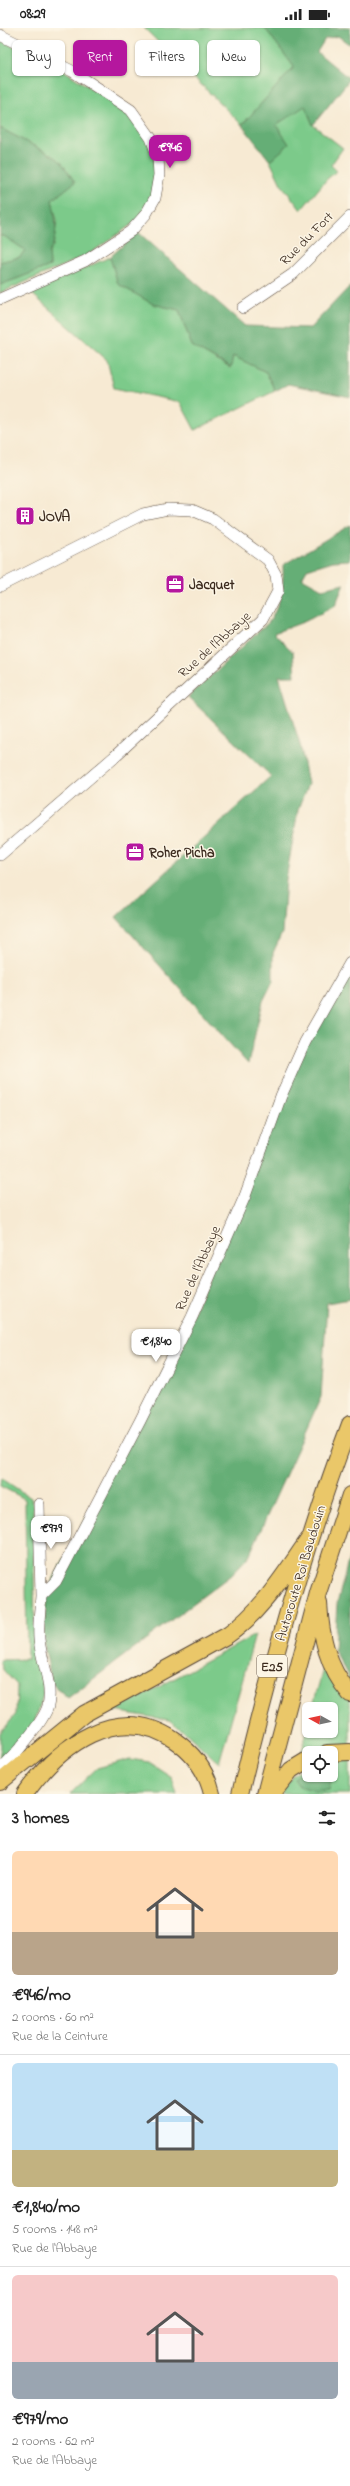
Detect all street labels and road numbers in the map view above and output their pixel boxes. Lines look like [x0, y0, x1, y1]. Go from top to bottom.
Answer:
street label: Rue du Fort [275, 207, 339, 271]
street label: Rue de l'Abbaye [174, 606, 257, 684]
street label: Rue de l'Abbaye [170, 1222, 228, 1315]
street label: Autoroute Roi Baudouin [271, 1503, 332, 1644]
road number: E25 [257, 1655, 287, 1677]

